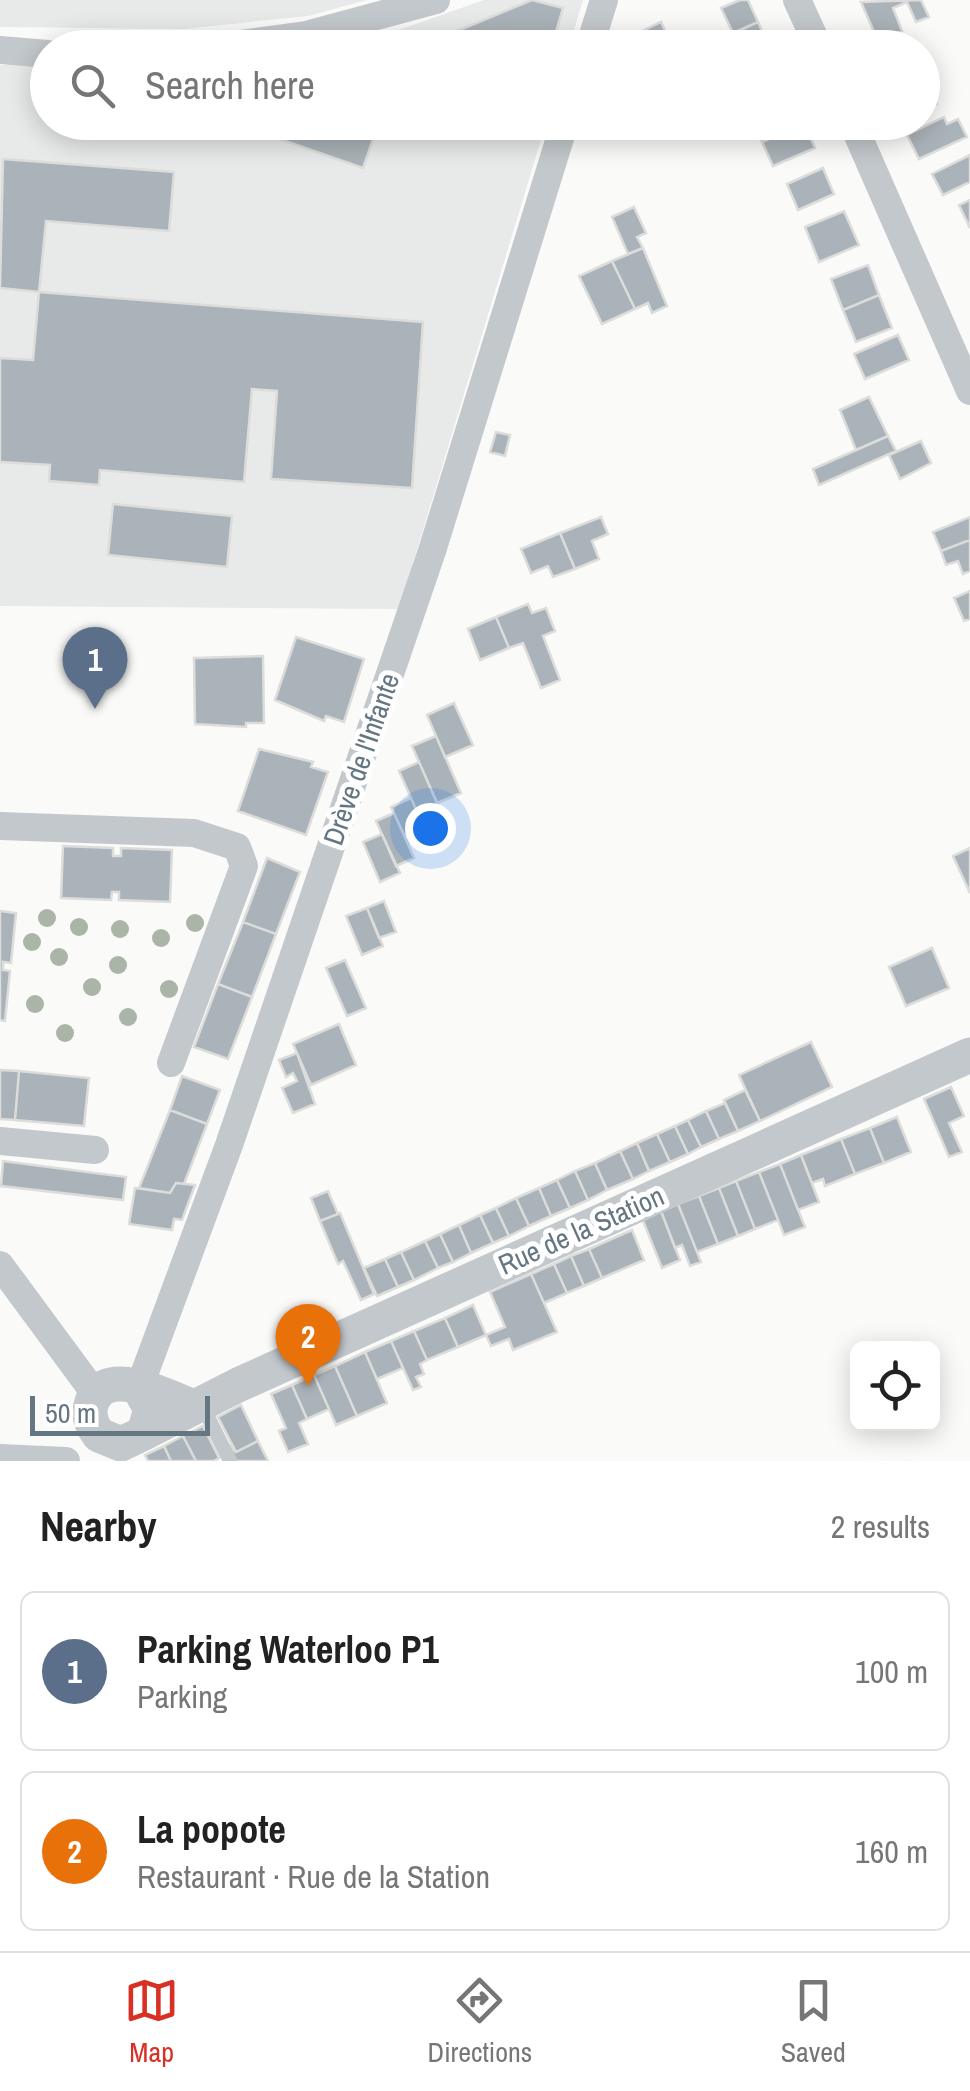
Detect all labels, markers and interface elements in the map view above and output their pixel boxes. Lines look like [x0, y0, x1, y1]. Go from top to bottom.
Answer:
search box [30, 30, 940, 140]
icon: search [65, 58, 120, 113]
text: Search here [145, 60, 315, 111]
pin: 1 [62, 626, 128, 709]
street label: Drève de l'Infante [314, 668, 408, 850]
your location [405, 803, 456, 854]
street label: Rue de la Station [492, 1177, 670, 1283]
pin: 2 [276, 1304, 340, 1386]
map controls [850, 1341, 940, 1431]
button: locate [850, 1341, 940, 1431]
scale bar [30, 1391, 210, 1436]
text: 50 m [45, 1394, 96, 1432]
text: Nearby [40, 1498, 157, 1554]
text: 2 results [831, 1505, 930, 1548]
text: Parking Waterloo P1 [137, 1624, 439, 1675]
text: 1 [67, 1650, 82, 1693]
text: 100 m [855, 1650, 928, 1693]
text: Parking [137, 1675, 227, 1718]
text: La popote [137, 1804, 286, 1855]
text: 2 [67, 1830, 82, 1873]
text: 160 m [855, 1830, 928, 1873]
text: Restaurant · Rue de la Station [137, 1855, 490, 1898]
tab: Map [124, 1973, 179, 2071]
tab: Directions [428, 1973, 532, 2071]
tab: Saved [781, 1973, 846, 2071]

